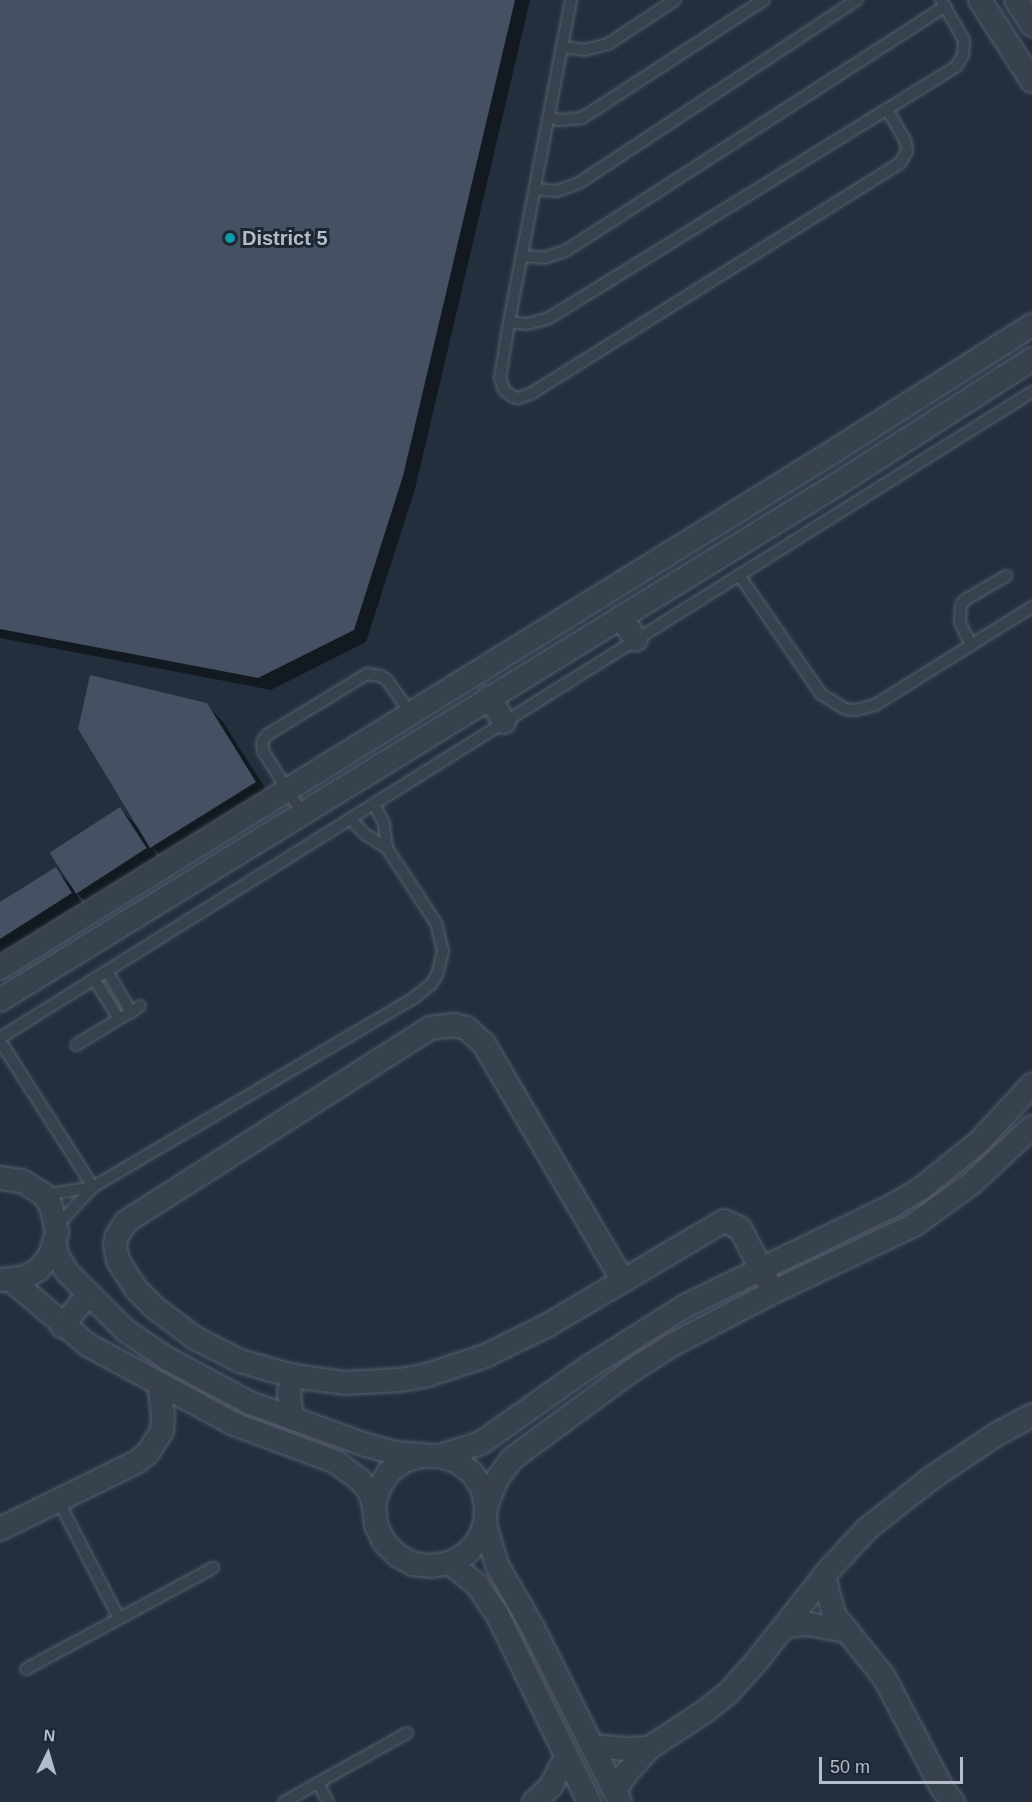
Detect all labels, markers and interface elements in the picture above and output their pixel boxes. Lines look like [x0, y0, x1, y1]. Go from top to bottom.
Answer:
place label: District 5 [242, 226, 328, 250]
marker: District 5 [223, 231, 237, 245]
north arrow [18, 1724, 78, 1784]
text: N [43, 1727, 56, 1745]
scale bar [822, 1745, 966, 1783]
text: 50 m [830, 1757, 870, 1777]

